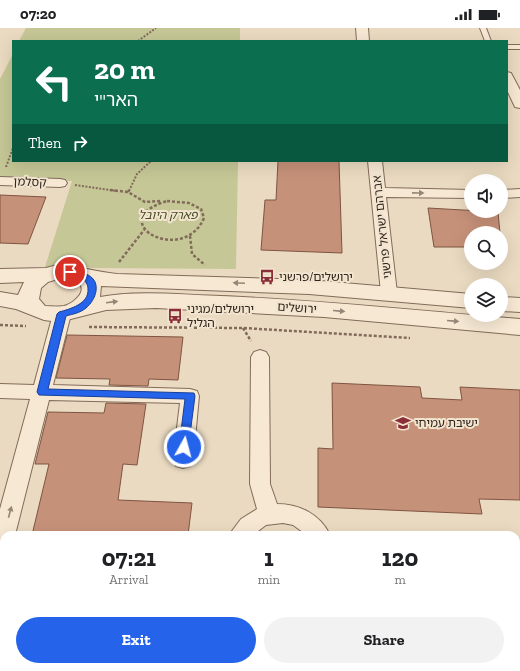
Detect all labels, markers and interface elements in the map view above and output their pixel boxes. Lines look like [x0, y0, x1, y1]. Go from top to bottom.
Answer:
text: 07:20 [20, 5, 56, 23]
text: 20 m [94, 53, 155, 86]
icon: left [28, 56, 80, 108]
text: האר"י [94, 89, 138, 111]
icon: right [69, 132, 91, 154]
text: Then [28, 134, 61, 152]
street label: קסלמן [13, 174, 47, 190]
street label: אברהם ישראל פרשני [370, 174, 394, 279]
map controls [464, 174, 508, 322]
button: sound [464, 174, 508, 218]
one-way arrow [412, 190, 425, 196]
park label: פארק היובל [139, 208, 198, 222]
button: search [464, 226, 508, 270]
pin [53, 255, 87, 289]
icon: arrive [59, 261, 81, 283]
bus stop icon: ירושלים/פרשני [258, 268, 276, 286]
place label: ירושלים/פרשני [279, 270, 353, 284]
button: layers [464, 278, 508, 322]
one-way arrow [233, 280, 245, 287]
one-way arrow [105, 299, 118, 305]
street label: ירושלים [277, 300, 317, 316]
place label: ירושלים/מגיני הגליל [187, 302, 254, 330]
bus stop icon: ירושלים/מגיני הגליל [166, 307, 184, 325]
one-way arrow [333, 307, 345, 314]
one-way arrow [447, 318, 459, 324]
school or university icon: ישיבת עמיחי [394, 414, 412, 432]
place label: ישיבת עמיחי [415, 416, 478, 430]
position arrow [163, 426, 205, 468]
one-way arrow [7, 505, 13, 517]
text: 07:21 [102, 543, 156, 572]
text: 1 [264, 543, 274, 572]
text: 120 [382, 543, 418, 572]
text: Arrival [109, 572, 148, 587]
text: min [258, 572, 280, 587]
text: m [394, 572, 406, 587]
button: Exit [16, 617, 256, 663]
button: Share [264, 617, 504, 663]

